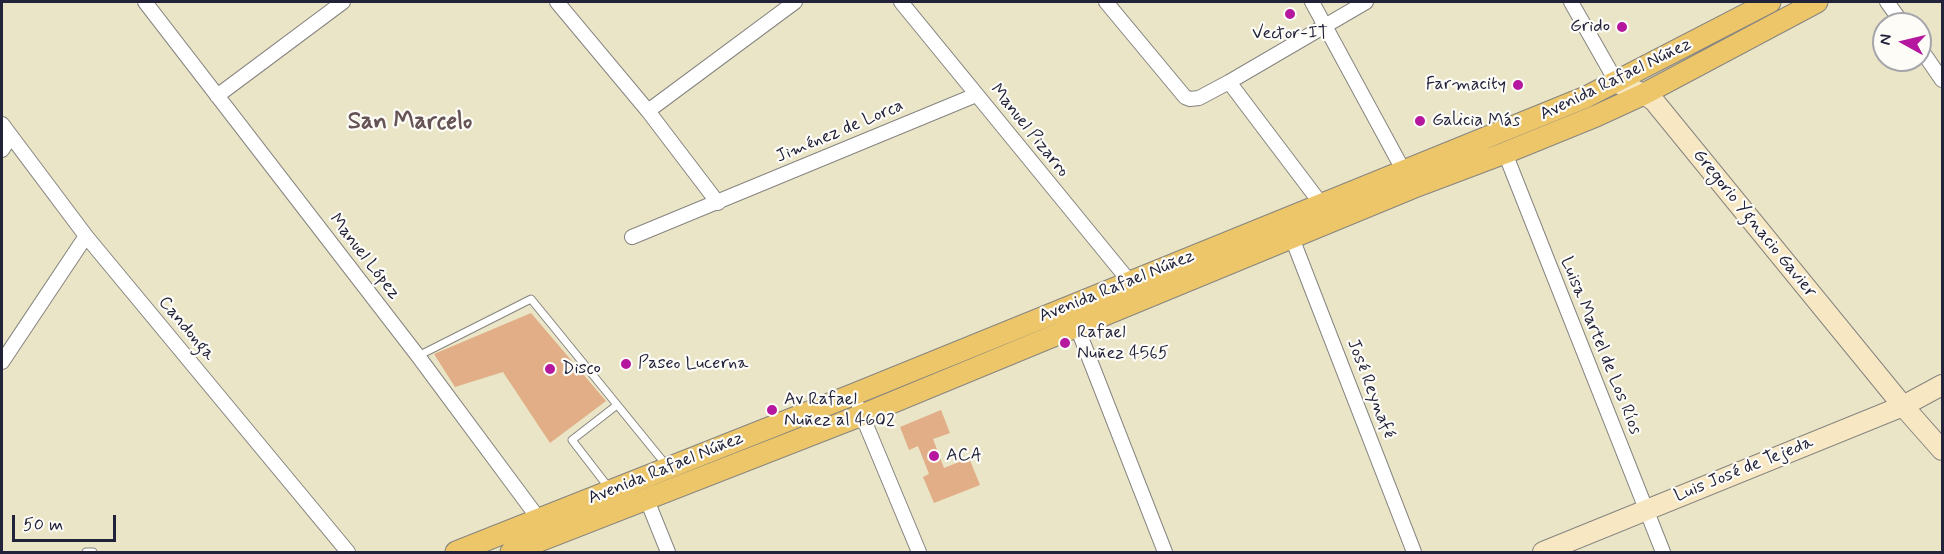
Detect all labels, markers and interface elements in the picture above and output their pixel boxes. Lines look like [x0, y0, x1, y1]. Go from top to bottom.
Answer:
marker: Vector-IT [1283, 7, 1297, 21]
north arrow [1872, 12, 1932, 72]
place label: Grido [1570, 16, 1610, 38]
marker: Grido [1615, 20, 1629, 34]
place label: Vector-IT [1252, 23, 1328, 45]
text: N [1875, 33, 1897, 46]
street label: Avenida Rafael Núñez [1537, 34, 1695, 126]
place label: Farmacity [1426, 74, 1506, 96]
marker: Farmacity [1511, 78, 1525, 92]
street label: Manuel Pizarro [985, 80, 1073, 182]
street label: Jiménez de Lorca [773, 95, 907, 169]
district label: San Marcelo [348, 109, 472, 137]
place label: Galicia Más [1432, 110, 1520, 132]
marker: Galicia Más [1413, 114, 1427, 128]
street label: Gregorio Ygnacio Gavier [1687, 145, 1821, 303]
street label: Manuel López [324, 210, 404, 304]
street label: Avenida Rafael Núñez [1036, 246, 1198, 328]
street label: Luisa Martel de Los Ríos [1555, 254, 1645, 438]
street label: Candonga [153, 292, 219, 366]
place label: Rafael Nuñez 4565 [1077, 322, 1168, 364]
marker: Rafael Nuñez 4565 [1058, 336, 1072, 350]
street label: José Reynafé [1341, 336, 1399, 442]
place label: Paseo Lucerna [638, 353, 748, 375]
marker: Paseo Lucerna [619, 357, 633, 371]
place label: Disco [562, 358, 601, 380]
marker: Disco [543, 362, 557, 376]
place label: Av Rafael Nuñez al 4602 [784, 389, 895, 432]
marker: Av Rafael Nuñez al 4602 [765, 403, 779, 417]
street label: Avenida Rafael Núñez [585, 428, 747, 510]
street label: Luis José de Tejeda [1671, 432, 1817, 508]
place label: ACA [946, 445, 982, 467]
marker: ACA [927, 449, 941, 463]
scale bar [15, 503, 118, 541]
text: 50 m [23, 513, 63, 537]

